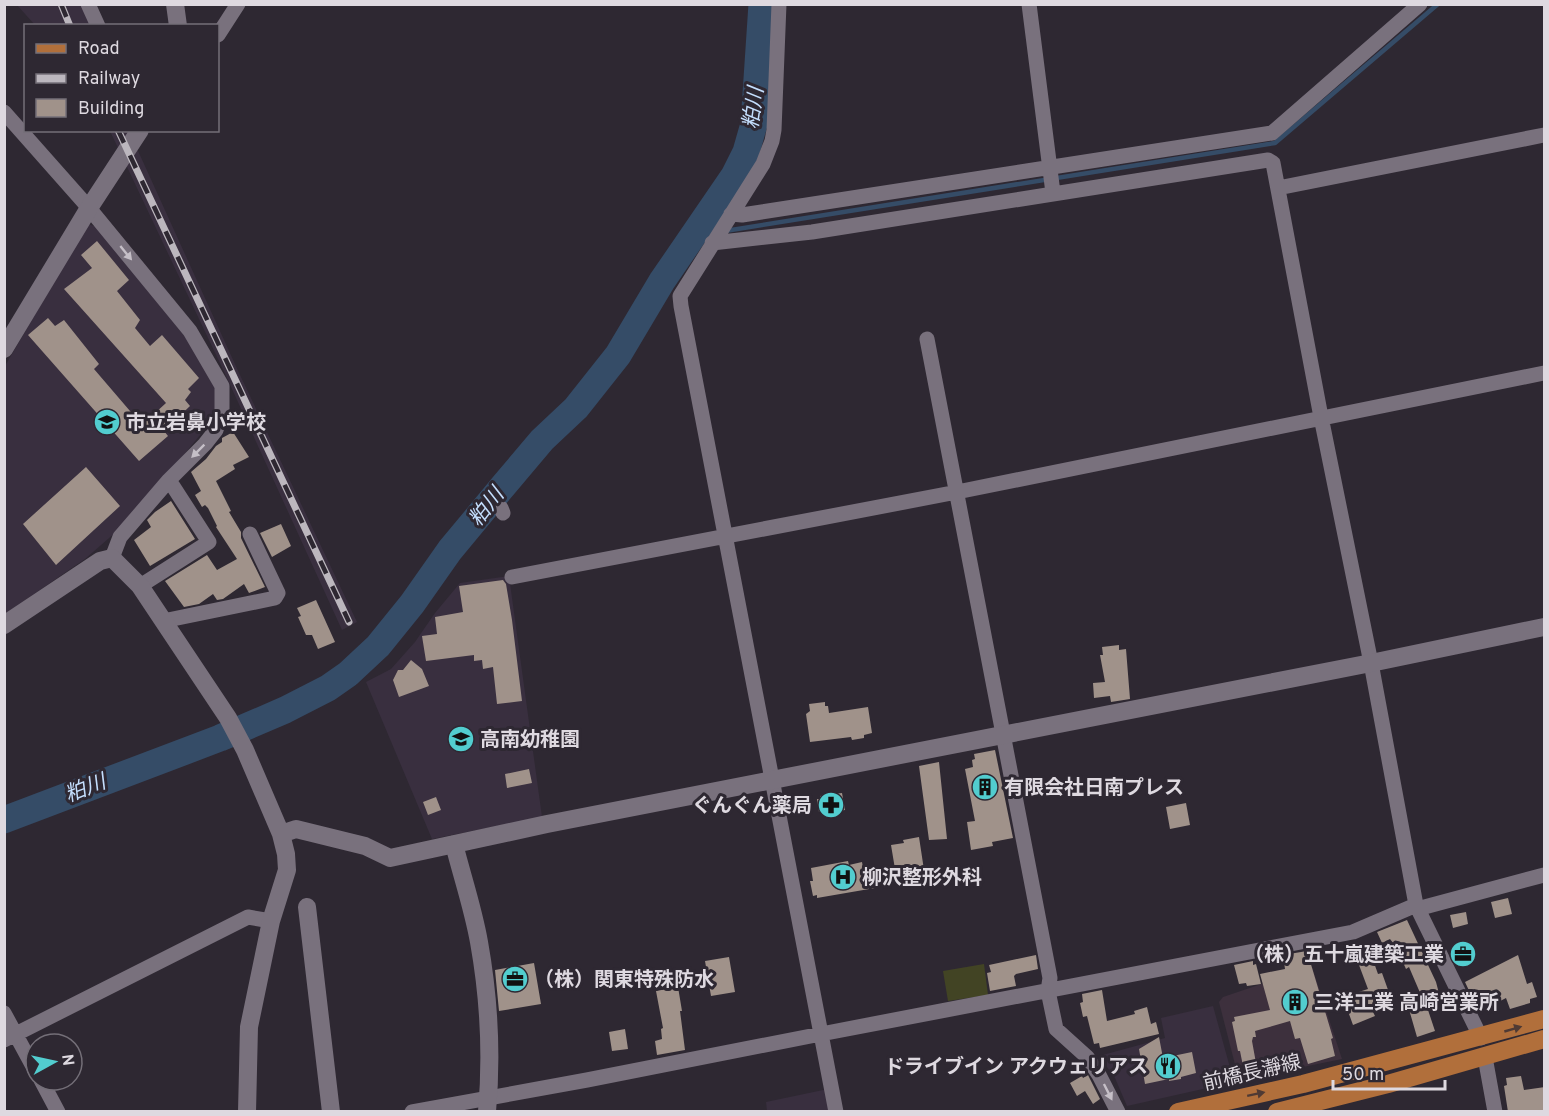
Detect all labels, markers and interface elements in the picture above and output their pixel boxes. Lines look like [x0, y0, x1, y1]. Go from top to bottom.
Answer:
legend [24, 24, 219, 132]
text: Road [78, 38, 120, 61]
text: Railway [78, 68, 140, 91]
water label: 粕川 [738, 84, 771, 131]
text: Building [78, 98, 144, 121]
one-way arrow [119, 245, 132, 260]
school or university icon: 市立岩鼻小学校 [92, 407, 122, 437]
place label: 市立岩鼻小学校 [126, 411, 266, 437]
one-way arrow [190, 444, 205, 458]
water label: 粕川 [464, 481, 512, 533]
school or university icon: 高南幼稚園 [446, 724, 476, 754]
place label: 高南幼稚園 [480, 728, 580, 754]
water label: 粕川 [61, 769, 112, 810]
building icon: 有限会社日南プレス [970, 772, 1000, 802]
place label: 有限会社日南プレス [1004, 776, 1184, 802]
pharmacy icon: ぐんぐん薬局 [816, 790, 846, 820]
place label: ぐんぐん薬局 [692, 794, 812, 820]
hospital icon: 柳沢整形外科 [828, 862, 858, 892]
place label: 柳沢整形外科 [862, 866, 982, 892]
office icon: （株）五十嵐建築工業 [1448, 939, 1478, 969]
place label: （株）五十嵐建築工業 [1244, 943, 1444, 969]
office icon: （株）関東特殊防水 [500, 964, 530, 994]
place label: （株）関東特殊防水 [534, 968, 714, 994]
building icon: 三洋工業 高崎営業所 [1280, 987, 1310, 1017]
place label: 三洋工業 高崎営業所 [1314, 991, 1499, 1017]
one-way arrow [1504, 1024, 1522, 1033]
north arrow [24, 1032, 84, 1092]
street label: 前橋長瀞線 [1201, 1050, 1304, 1098]
restaurant icon: ドライブイン アクウェリアス [1153, 1051, 1183, 1081]
text: N [56, 1053, 78, 1067]
scale bar [1333, 1053, 1446, 1091]
place label: ドライブイン アクウェリアス [884, 1055, 1148, 1081]
text: 50 m [1342, 1064, 1384, 1087]
one-way arrow [1103, 1083, 1113, 1100]
one-way arrow [1247, 1089, 1265, 1099]

